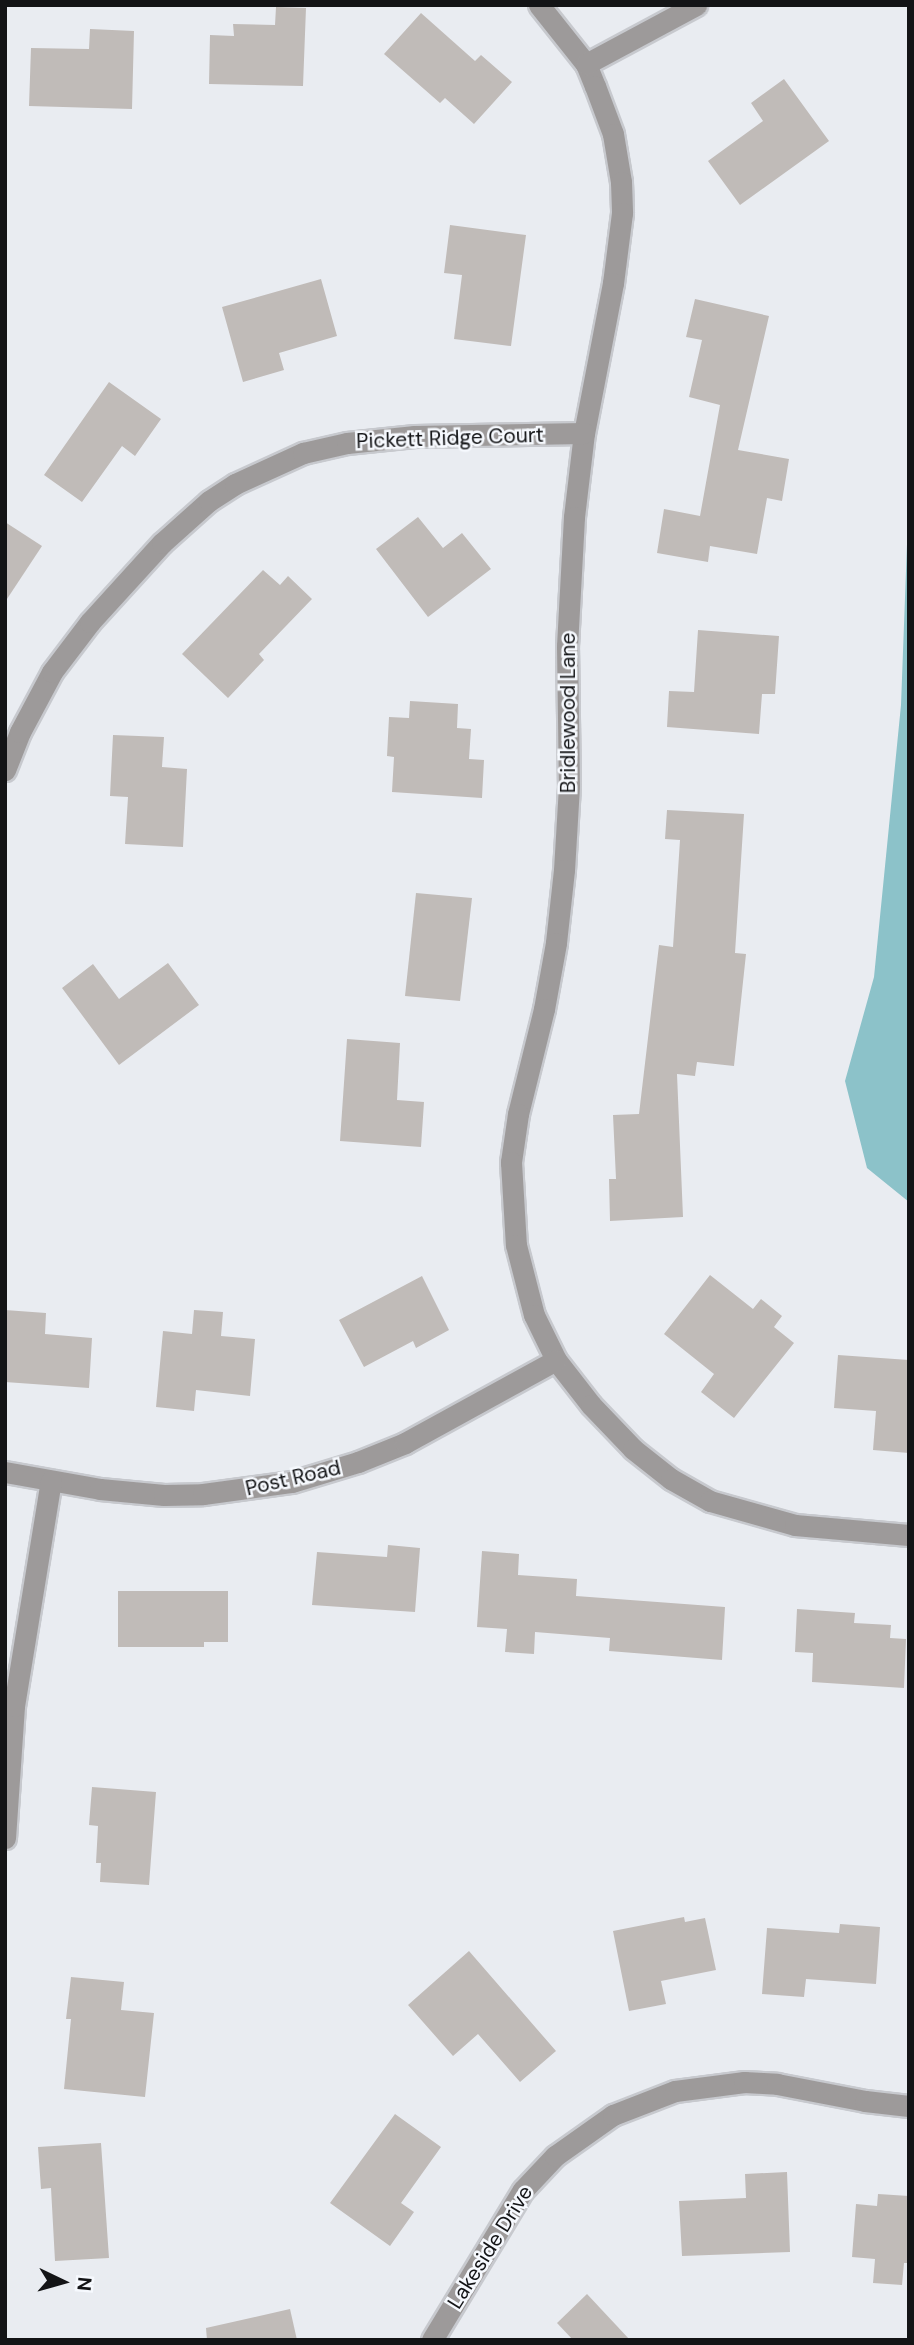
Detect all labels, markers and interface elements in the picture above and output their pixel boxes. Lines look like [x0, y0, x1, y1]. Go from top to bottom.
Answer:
street label: Pickett Ridge Court [356, 422, 544, 454]
street label: Bridlewood Lane [555, 633, 581, 793]
street label: Post Road [243, 1455, 343, 1501]
street label: Lakeside Drive [442, 2181, 538, 2313]
north arrow [28, 2247, 98, 2317]
text: N [71, 2276, 97, 2292]

